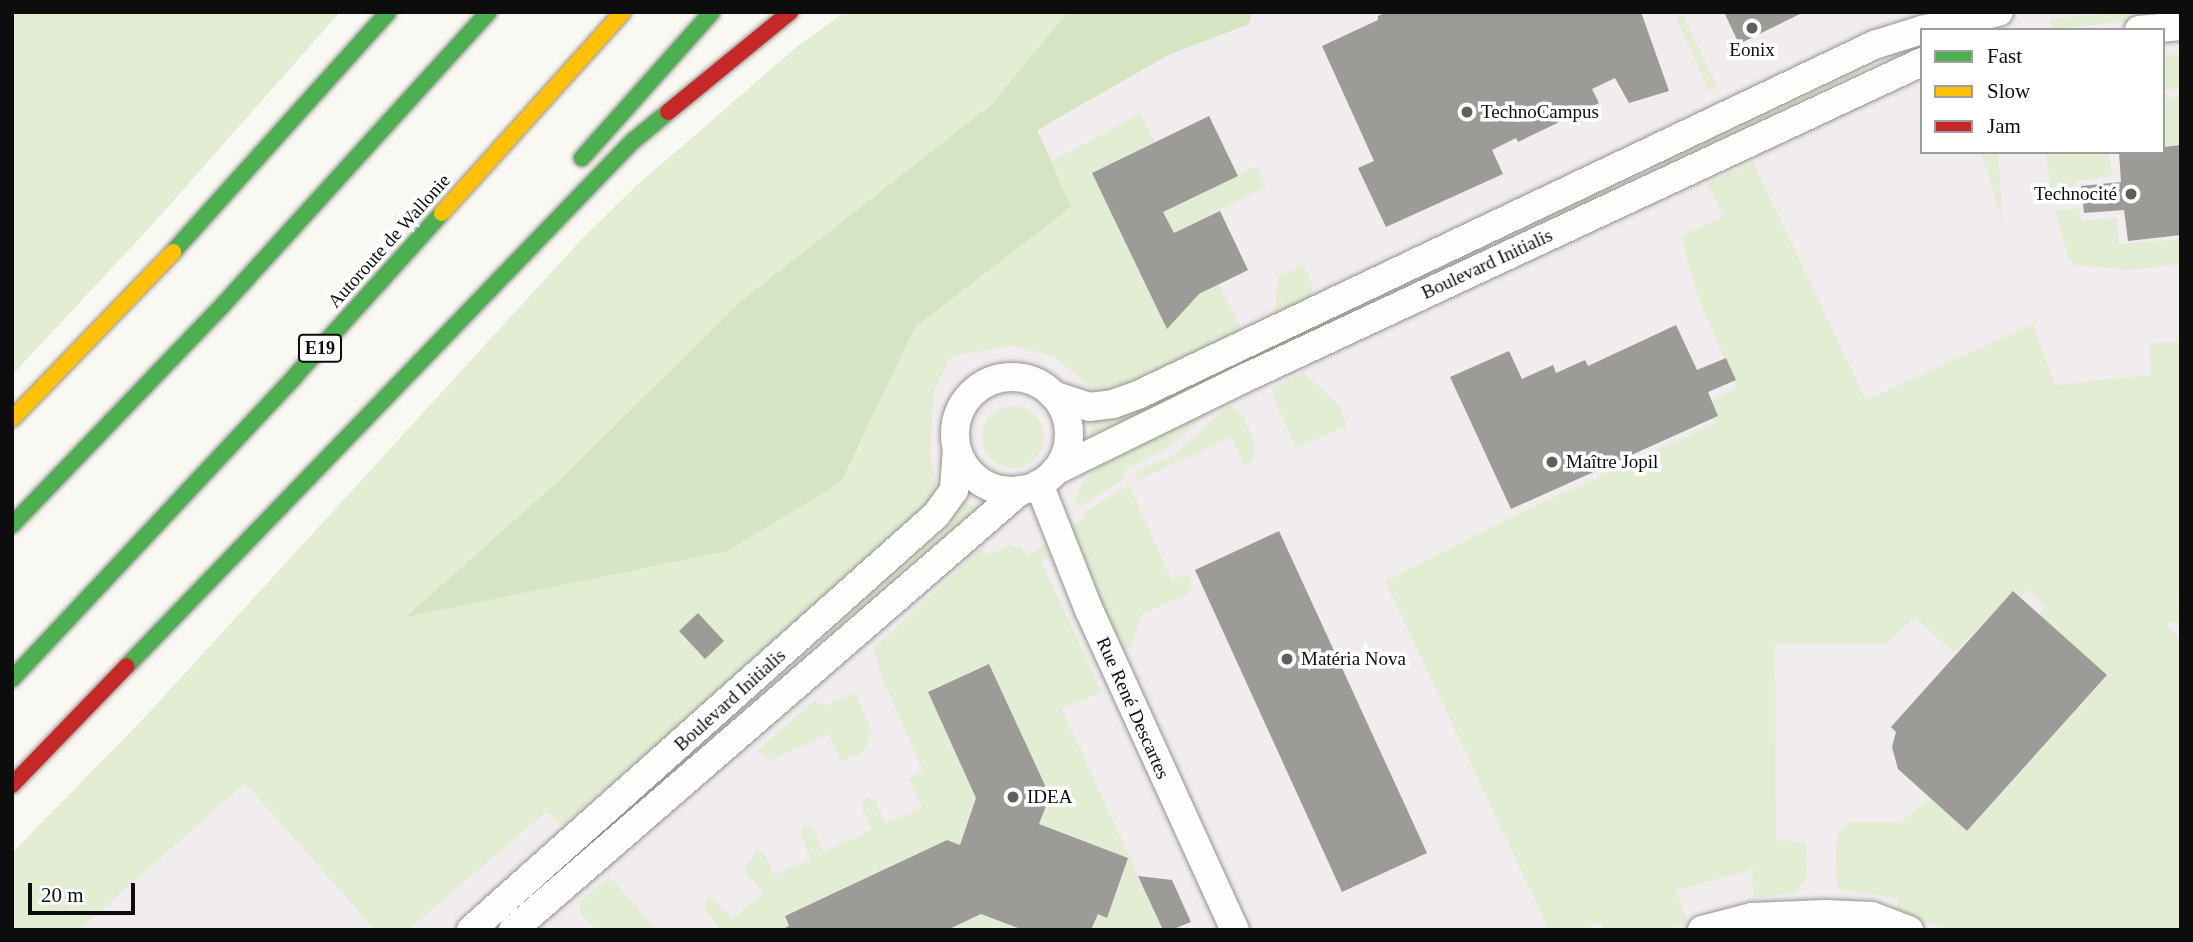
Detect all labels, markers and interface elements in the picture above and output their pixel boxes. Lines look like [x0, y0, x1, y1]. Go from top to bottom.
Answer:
marker: Eonix [1744, 20, 1760, 36]
legend [1920, 28, 2165, 154]
place label: Eonix [1729, 39, 1775, 61]
text: Fast [1987, 44, 2022, 68]
text: Slow [1987, 79, 2030, 103]
place label: TechnoCampus [1481, 101, 1599, 123]
marker: TechnoCampus [1459, 104, 1475, 120]
text: Jam [1987, 114, 2021, 138]
street label: Autoroute de Wallonie [323, 169, 455, 313]
place label: Technocité [2034, 183, 2117, 205]
marker: Technocité [2123, 186, 2139, 202]
street label: Boulevard Initialis [1418, 224, 1556, 304]
road number: E19 [297, 334, 343, 362]
place label: Maître Jopil [1566, 451, 1658, 473]
marker: Maître Jopil [1544, 454, 1560, 470]
street label: Rue René Descartes [1091, 633, 1175, 783]
street label: Boulevard Initialis [670, 644, 790, 756]
place label: Matéria Nova [1301, 648, 1406, 670]
marker: Matéria Nova [1279, 651, 1295, 667]
place label: IDEA [1027, 786, 1072, 808]
marker: IDEA [1005, 789, 1021, 805]
scale bar [32, 869, 138, 913]
text: 20 m [41, 883, 84, 907]

